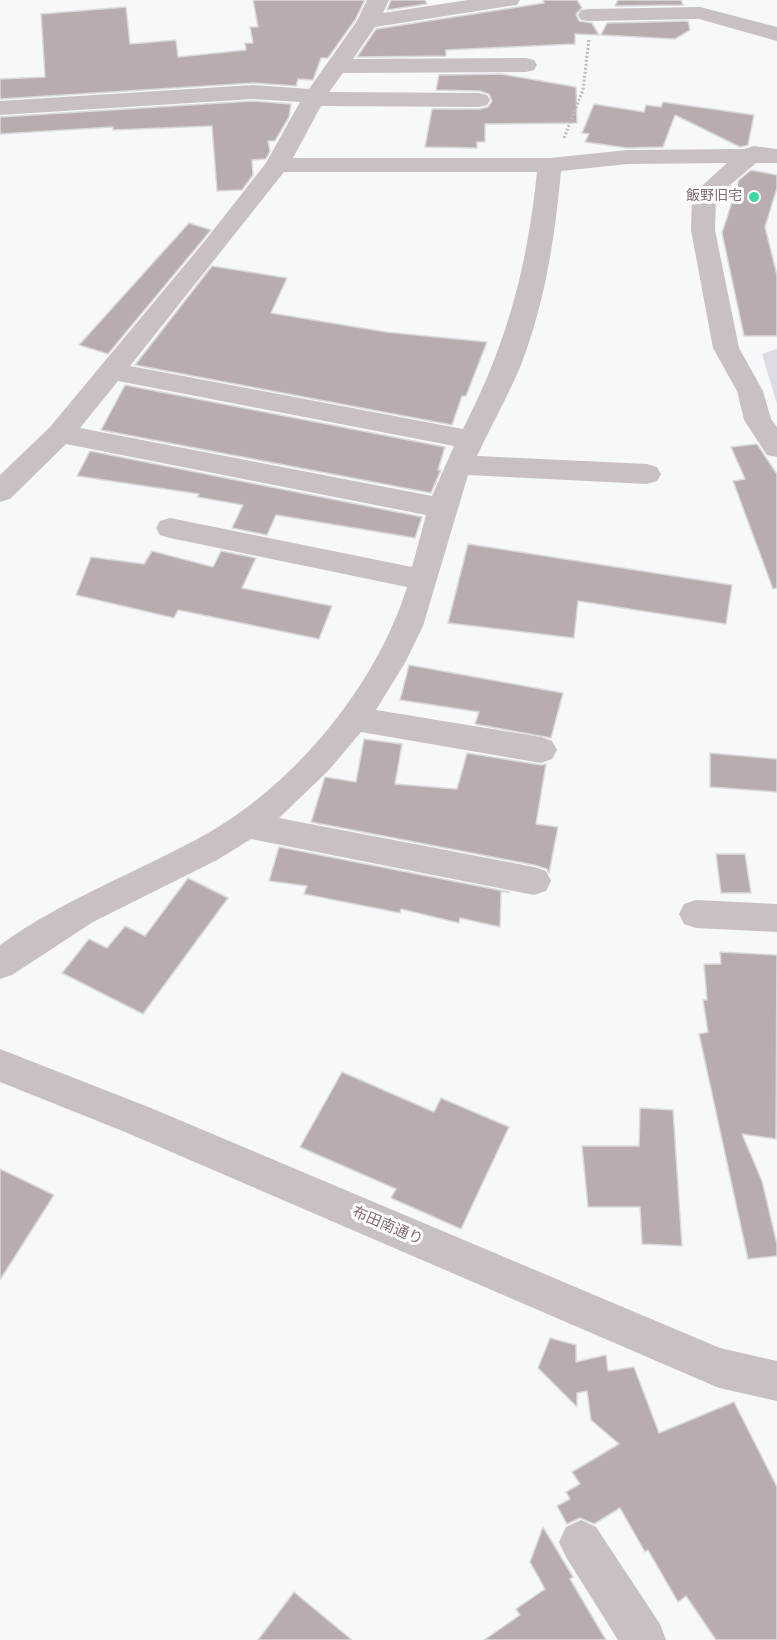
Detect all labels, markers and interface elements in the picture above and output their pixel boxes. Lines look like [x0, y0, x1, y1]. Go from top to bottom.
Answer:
place label: 飯野旧宅 [686, 189, 742, 205]
marker: 飯野旧宅 [747, 190, 761, 204]
street label: 布田南通り [349, 1204, 425, 1250]

